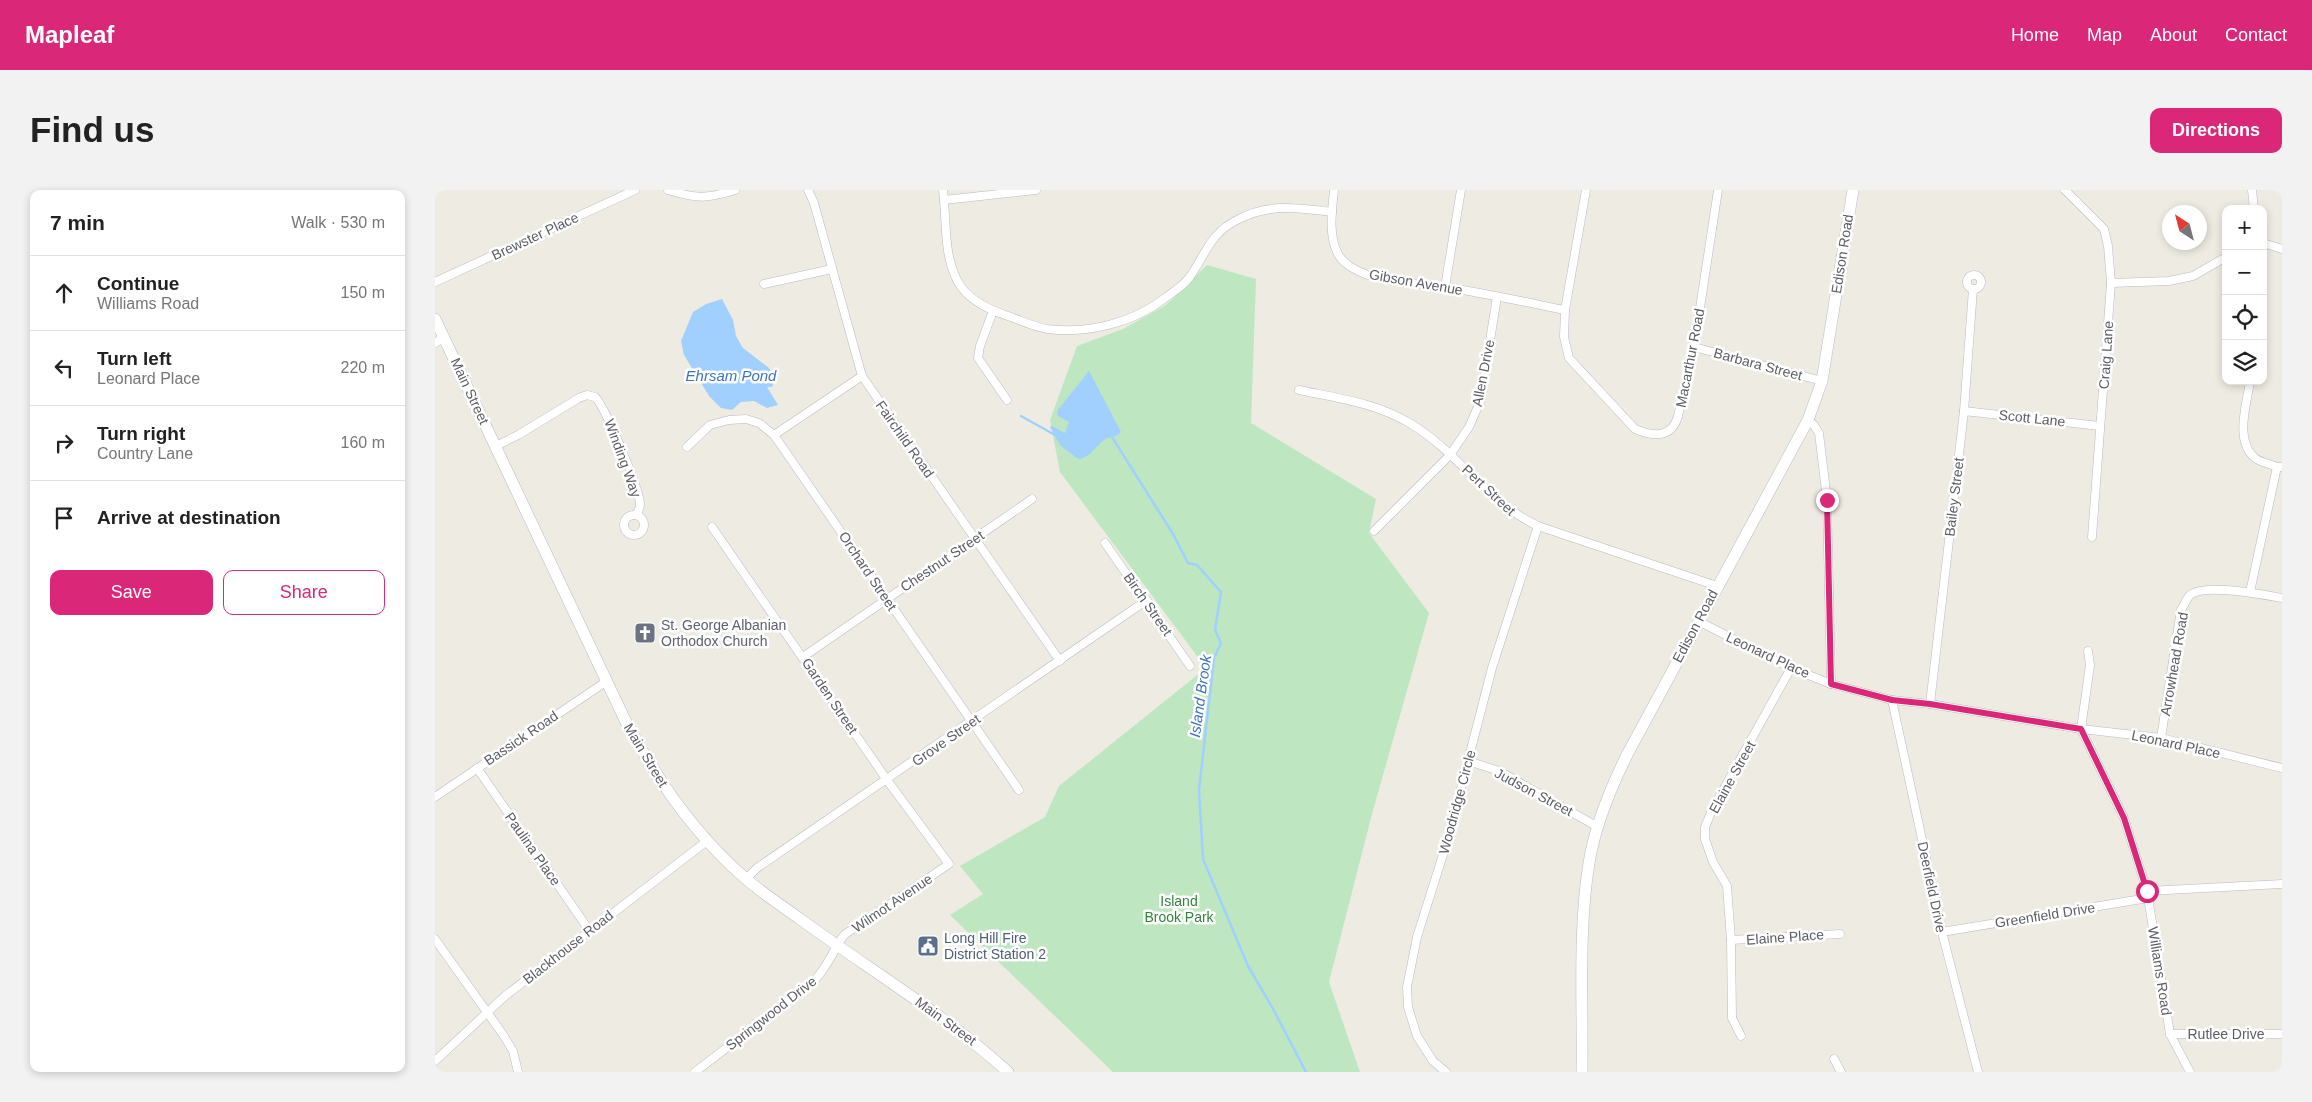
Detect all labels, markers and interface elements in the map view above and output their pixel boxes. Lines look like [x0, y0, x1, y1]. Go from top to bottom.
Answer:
text: Mapleaf [25, 21, 114, 48]
text: Home [2011, 25, 2059, 45]
text: Map [2087, 25, 2122, 45]
text: About [2150, 25, 2197, 45]
text: Contact [2225, 25, 2287, 45]
button: Directions [2150, 108, 2282, 153]
text: Find us [30, 110, 154, 149]
north arrow [2162, 205, 2207, 250]
map controls [2222, 205, 2267, 385]
button: + [2222, 205, 2267, 250]
street label: Brewster Place [489, 209, 581, 263]
text: 7 min [50, 211, 105, 234]
street label: Edison Road [1828, 213, 1856, 295]
text: Walk · 530 m [291, 214, 385, 231]
button: − [2222, 250, 2267, 295]
street label: Gibson Avenue [1368, 266, 1464, 298]
text: Continue [97, 273, 179, 294]
icon: ahead [50, 279, 78, 307]
text: 150 m [341, 284, 385, 301]
text: Williams Road [97, 295, 199, 312]
button: locate [2222, 295, 2267, 340]
street label: Macarthur Road [1673, 307, 1707, 409]
street label: Craig Lane [2096, 320, 2116, 390]
street label: Allen Drive [1469, 338, 1497, 408]
button: layers [2222, 340, 2267, 385]
street label: Barbara Street [1712, 344, 1804, 384]
text: Turn left [97, 348, 172, 369]
icon: left [50, 354, 78, 382]
street label: Main Street [448, 355, 492, 427]
text: 220 m [341, 359, 385, 376]
water label: Ehrsam Pond [686, 367, 777, 384]
text: Leonard Place [97, 370, 200, 387]
street label: Fairchild Road [873, 397, 937, 481]
street label: Scott Lane [1998, 407, 2066, 429]
street label: Winding Way [601, 417, 645, 499]
text: Turn right [97, 423, 185, 444]
icon: right [50, 429, 78, 457]
text: 160 m [341, 434, 385, 451]
text: Country Lane [97, 445, 193, 462]
street label: Bailey Street [1941, 457, 1967, 537]
street label: Pert Street [1459, 461, 1519, 519]
route end [1816, 489, 1839, 512]
icon: arrive [50, 504, 78, 532]
text: Arrive at destination [97, 507, 281, 528]
street label: Chestnut Street [897, 527, 987, 595]
street label: Orchard Street [836, 528, 900, 614]
street label: Birch Street [1120, 569, 1176, 639]
button: Save [50, 570, 213, 615]
button: Share [223, 570, 385, 615]
street label: Edison Road [1669, 587, 1721, 665]
street label: Arrowhead Road [2157, 611, 2191, 717]
place label: St. George Albanian Orthodox Church [661, 617, 786, 649]
church icon: St. George Albanian Orthodox Church [633, 621, 657, 645]
street label: Leonard Place [1724, 629, 1812, 681]
water label: Island Brook [1186, 652, 1214, 738]
street label: Garden Street [799, 655, 861, 737]
street label: Bassick Road [481, 707, 561, 769]
street label: Grove Street [909, 711, 983, 769]
street label: Main Street [621, 720, 671, 790]
street label: Leonard Place [2130, 727, 2222, 761]
street label: Elaine Street [1706, 738, 1758, 816]
street label: Woodridge Circle [1435, 748, 1479, 856]
street label: Judson Street [1492, 765, 1576, 819]
street label: Paulina Place [502, 809, 564, 889]
street label: Deerfield Drive [1915, 840, 1949, 934]
street label: Wilmot Avenue [849, 870, 935, 936]
route start [2136, 880, 2159, 903]
park label: Island Brook Park [1144, 893, 1215, 925]
street label: Greenfield Drive [1994, 899, 2096, 931]
street label: Blackhouse Road [520, 907, 616, 987]
street label: Elaine Place [1746, 926, 1825, 948]
street label: Williams Road [2145, 926, 2175, 1016]
place label: Long Hill Fire District Station 2 [944, 930, 1046, 962]
public building icon: Long Hill Fire District Station 2 [916, 934, 940, 958]
street label: Springwood Drive [723, 973, 820, 1053]
street label: Main Street [912, 993, 980, 1049]
street label: Rutlee Drive [2187, 1026, 2265, 1042]

